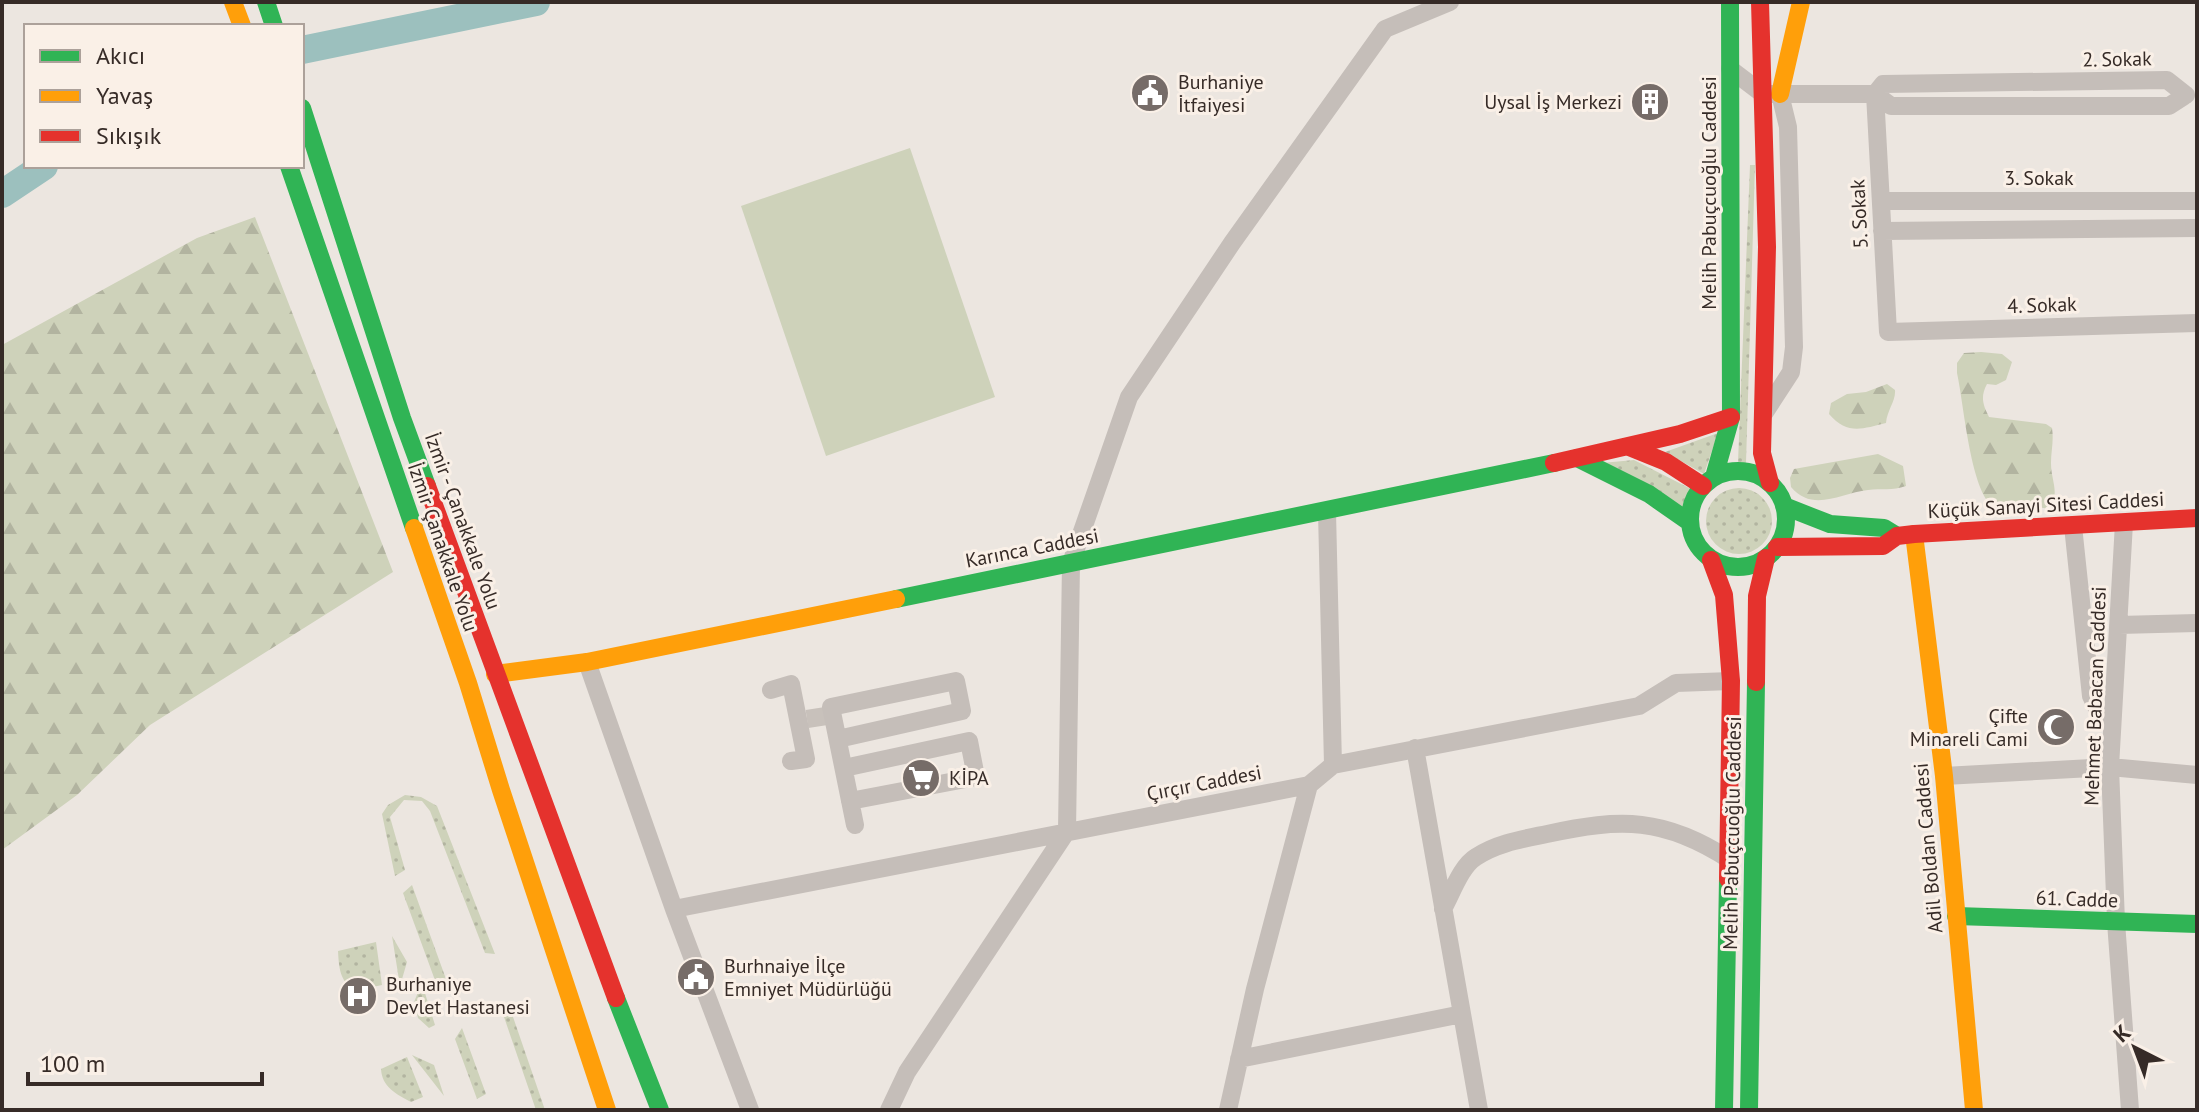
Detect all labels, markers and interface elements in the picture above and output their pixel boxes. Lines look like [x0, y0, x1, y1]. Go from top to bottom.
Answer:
legend [24, 24, 304, 168]
text: Akıcı [96, 40, 145, 71]
street label: 2. Sokak [2082, 45, 2152, 73]
place label: Burhaniye İtfaiyesi [1178, 69, 1264, 118]
public building icon: Burhaniye İtfaiyesi [1129, 72, 1171, 114]
street label: Melih Pabuçcuoğlu Caddesi [1696, 76, 1722, 310]
text: Yavaş [96, 80, 153, 111]
building icon: Uysal İş Merkezi [1629, 81, 1671, 123]
place label: Uysal İş Merkezi [1484, 89, 1622, 115]
text: Sıkışık [96, 120, 162, 151]
street label: 3. Sokak [2004, 165, 2074, 191]
street label: 5. Sokak [1844, 178, 1874, 249]
street label: 4. Sokak [2007, 291, 2078, 319]
street label: İzmir - Çanakkale Yolu [419, 429, 507, 613]
street label: İzmir Çanakkale Yolu [402, 459, 484, 635]
street label: Küçük Sanayi Sitesi Caddesi [1927, 486, 2165, 524]
street label: Karınca Caddesi [963, 522, 1101, 574]
street label: Mehmet Babacan Caddesi [2078, 586, 2112, 806]
place label: Çifte Minareli Cami [1910, 703, 2028, 752]
mosque icon: Çifte Minareli Cami [2035, 706, 2077, 748]
street label: Melih Pabuçcuoğlu Caddesi [1717, 716, 1747, 950]
supermarket icon: KİPA [900, 757, 942, 799]
street label: Çırçır Caddesi [1144, 759, 1264, 807]
street label: Adil Boldan Caddesi [1908, 762, 1948, 934]
place label: KİPA [949, 765, 989, 791]
street label: 61. Cadde [2035, 885, 2119, 913]
place label: Burhnaiye İlçe Emniyet Müdürlüğü [724, 953, 892, 1002]
public building icon: Burhnaiye İlçe Emniyet Müdürlüğü [675, 956, 717, 998]
place label: Burhaniye Devlet Hastanesi [386, 971, 530, 1020]
hospital icon: Burhaniye Devlet Hastanesi [337, 975, 379, 1017]
north arrow [2095, 1008, 2175, 1088]
text: K [2107, 1018, 2136, 1048]
scale bar [28, 1036, 262, 1086]
text: 100 m [40, 1048, 105, 1079]

